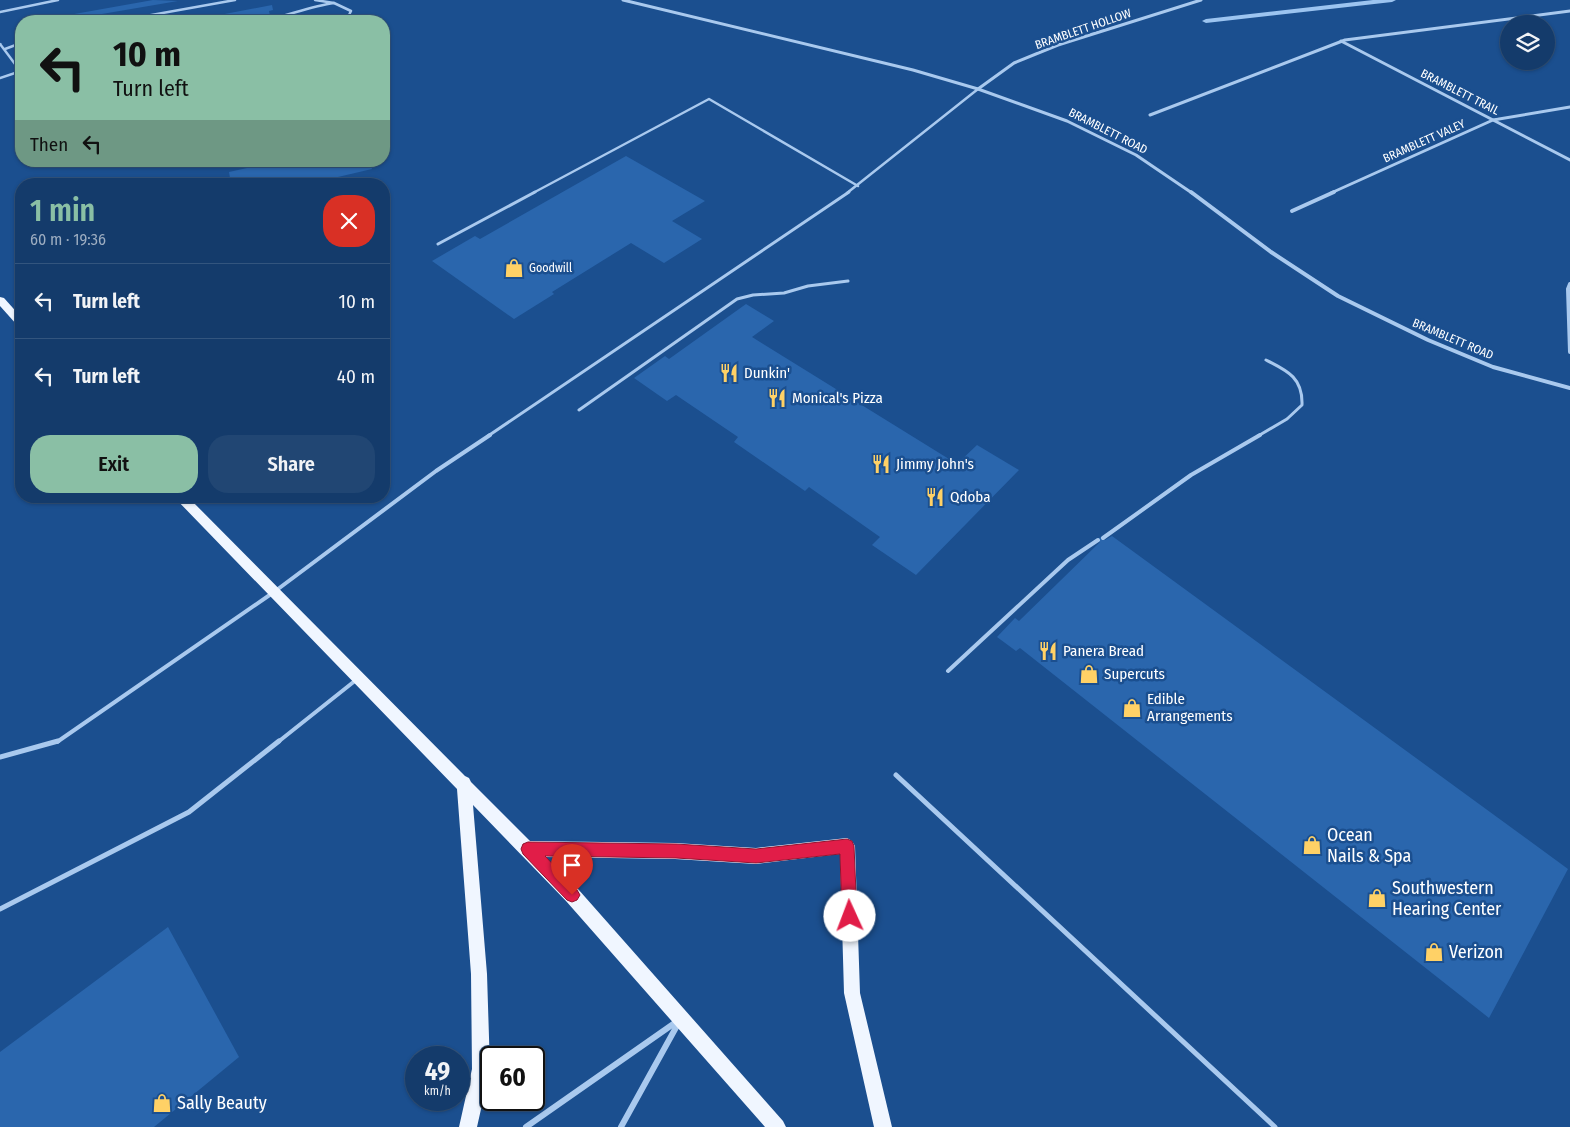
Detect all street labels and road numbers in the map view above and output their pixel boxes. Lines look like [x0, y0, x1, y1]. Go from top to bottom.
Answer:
street label: BRAMBLETT HOLLOW [1033, 6, 1133, 52]
street label: BRAMBLETT TRAIL [1418, 66, 1502, 118]
street label: BRAMBLETT ROAD [1066, 105, 1150, 157]
street label: BRAMBLETT VALEY [1381, 117, 1467, 165]
street label: BRAMBLETT ROAD [1410, 316, 1496, 362]

